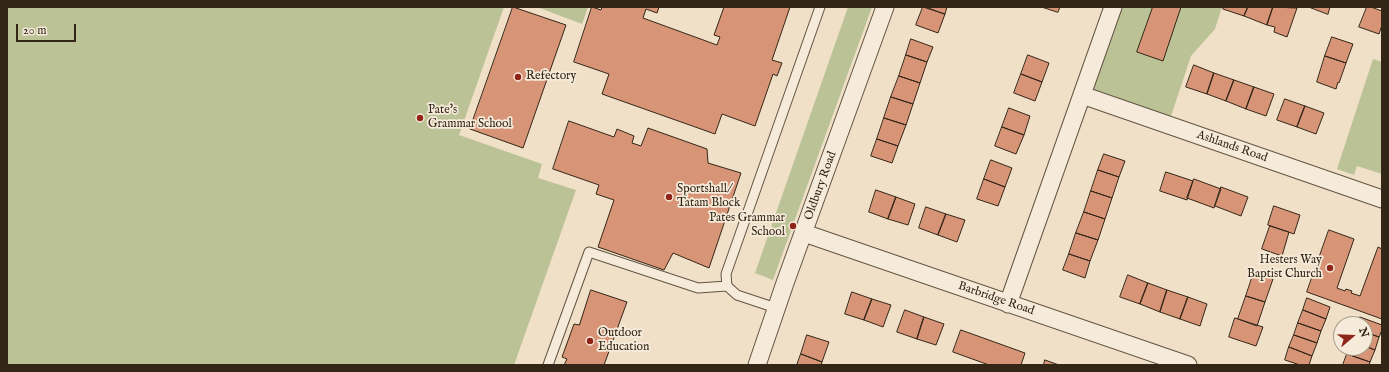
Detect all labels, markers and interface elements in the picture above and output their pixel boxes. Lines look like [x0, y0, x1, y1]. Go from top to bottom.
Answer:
scale bar [18, 16, 78, 42]
text: 20 m [23, 23, 46, 38]
place label: Refectory [526, 70, 576, 84]
marker: Refectory [513, 72, 523, 82]
place label: Pate's Grammar School [428, 104, 512, 132]
marker: Pate's Grammar School [415, 113, 425, 123]
street label: Ashlands Road [1195, 128, 1269, 166]
street label: Oldbury Road [802, 150, 840, 222]
place label: Sportshall/ Tatam Block [677, 183, 740, 211]
marker: Sportshall/ Tatam Block [664, 192, 674, 202]
place label: Pates Grammar School [709, 212, 785, 240]
marker: Pates Grammar School [788, 221, 798, 231]
place label: Hesters Way Baptist Church [1247, 254, 1322, 282]
marker: Hesters Way Baptist Church [1325, 263, 1335, 273]
street label: Barbridge Road [956, 279, 1036, 319]
north arrow [1333, 316, 1373, 356]
text: N [1355, 326, 1372, 339]
place label: Outdoor Education [598, 327, 649, 355]
marker: Outdoor Education [585, 336, 595, 346]

